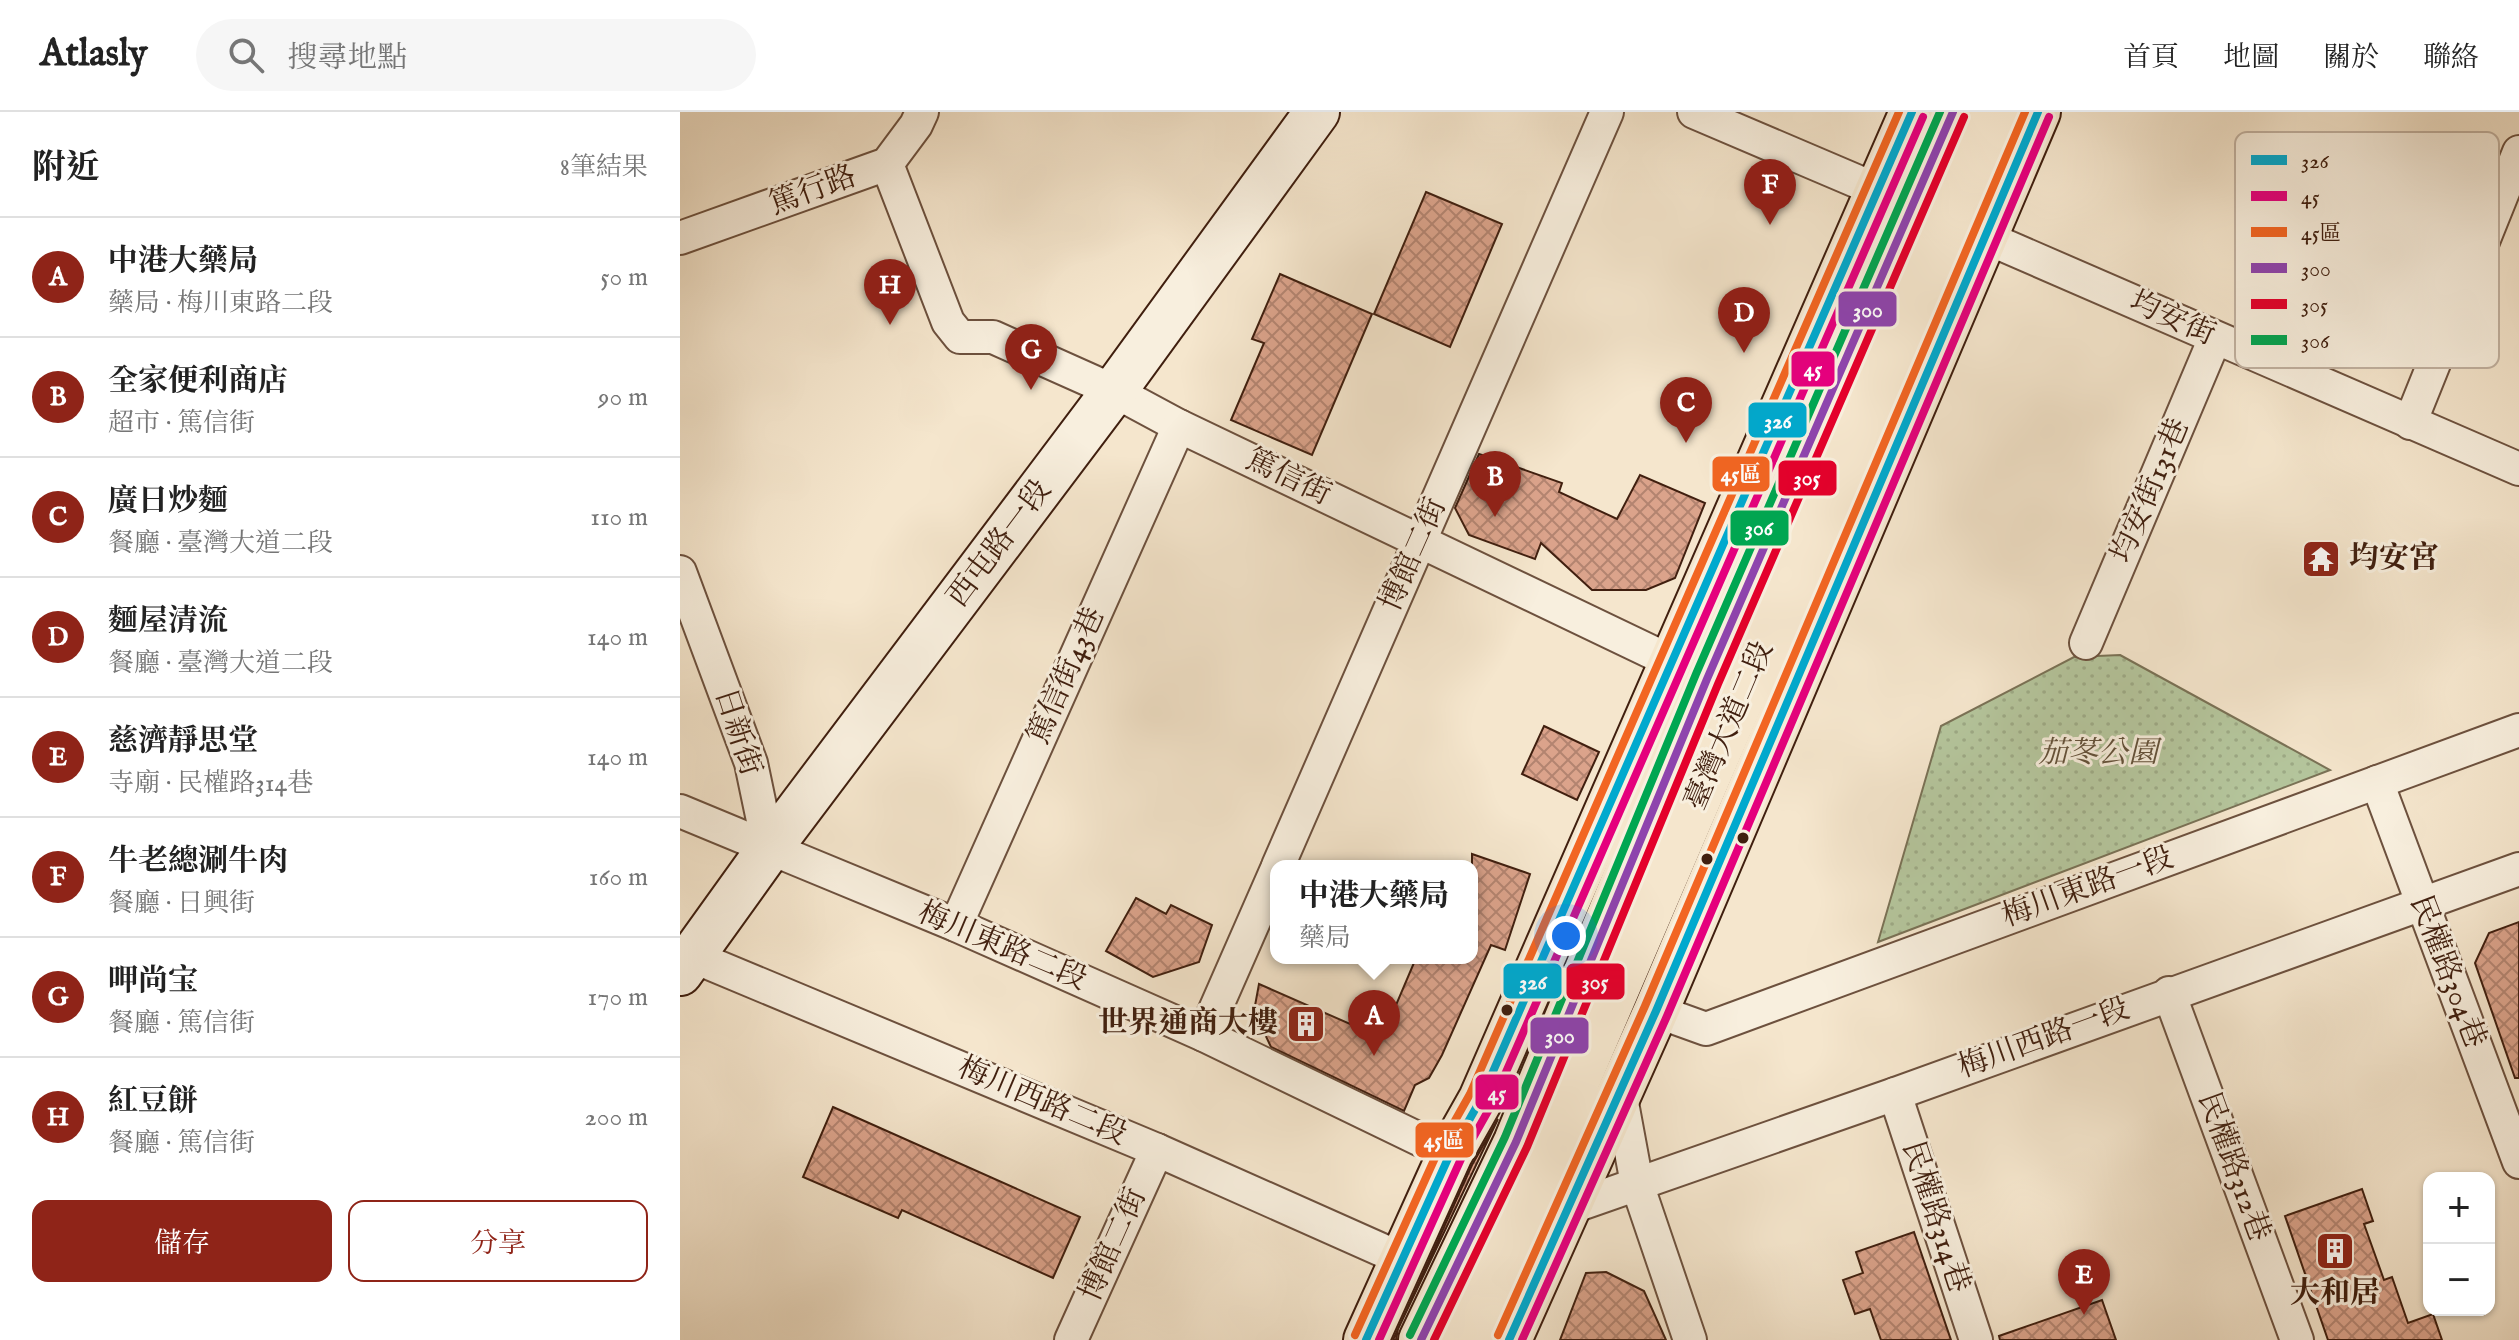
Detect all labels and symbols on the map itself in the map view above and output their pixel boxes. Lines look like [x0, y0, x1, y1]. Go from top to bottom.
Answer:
legend [2235, 132, 2499, 368]
text: 326 [2301, 148, 2330, 176]
street label: 篤行路 [764, 158, 862, 224]
pin: F [1744, 159, 1796, 225]
text: 45 [2301, 184, 2320, 212]
text: 45區 [2301, 220, 2342, 248]
text: 300 [2301, 256, 2331, 284]
pin: H [864, 259, 916, 325]
street label: 均安街 [2123, 283, 2221, 355]
pin: D [1718, 287, 1770, 353]
line badge: 300 [1837, 290, 1898, 328]
text: 305 [2301, 292, 2328, 320]
text: 300 [1853, 297, 1883, 325]
pin: G [1005, 324, 1057, 390]
text: 306 [2301, 328, 2330, 356]
line badge: 45 [1790, 350, 1836, 388]
text: 45 [1804, 356, 1822, 384]
pin: C [1660, 377, 1712, 443]
line badge: 326 [1747, 401, 1808, 439]
text: 326 [1764, 408, 1794, 436]
street label: 均安街131巷 [2104, 413, 2198, 569]
street label: 篤信街 [1239, 441, 1337, 515]
pin: B [1469, 451, 1521, 517]
line badge: 45區 [1711, 455, 1771, 493]
line badge: 305 [1777, 459, 1838, 497]
text: 45區 [1721, 461, 1761, 489]
text: 305 [1794, 465, 1821, 493]
street label: 西屯路一段 [940, 473, 1060, 615]
street label: 博館二街 [1372, 492, 1456, 618]
line badge: 306 [1729, 509, 1790, 547]
text: 306 [1745, 515, 1775, 543]
temple icon: 均安宮 [2300, 538, 2342, 580]
place label: 均安宮 [2349, 540, 2439, 578]
street label: 篤信街43巷 [1020, 602, 1114, 750]
street label: 臺灣大道二段 [1677, 636, 1783, 816]
street label: 日新街 [705, 683, 769, 781]
park label: 茄苳公園 [2038, 735, 2162, 773]
unlabelled marker [1735, 830, 1751, 846]
street label: 梅川東路一段 [1997, 839, 2179, 937]
unlabelled marker [1699, 851, 1715, 867]
street label: 民權路304巷 [2400, 890, 2494, 1054]
street label: 梅川東路二段 [912, 894, 1092, 1000]
your location [1546, 916, 1586, 956]
line badge: 326 [1502, 962, 1563, 1000]
line badge: 305 [1565, 962, 1626, 1001]
text: 326 [1519, 969, 1549, 997]
text: 305 [1582, 969, 1609, 997]
pin: A [1348, 990, 1400, 1056]
street label: 梅川西路一段 [1953, 990, 2135, 1088]
unlabelled marker [1499, 1002, 1515, 1018]
building icon: 世界通商大樓 [1285, 1003, 1327, 1045]
place label: 世界通商大樓 [1098, 1005, 1278, 1043]
line badge: 300 [1529, 1016, 1590, 1055]
text: 300 [1545, 1023, 1575, 1051]
street label: 梅川西路二段 [952, 1049, 1132, 1155]
line badge: 45 [1474, 1073, 1520, 1111]
text: 45 [1488, 1080, 1506, 1108]
street label: 民權路312巷 [2188, 1087, 2278, 1247]
line badge: 45區 [1414, 1121, 1475, 1159]
text: 45區 [1424, 1127, 1464, 1155]
street label: 民權路314巷 [1893, 1136, 1977, 1298]
street label: 博館二街 [1072, 1182, 1156, 1308]
building icon: 大和居 [2314, 1230, 2356, 1272]
pin: E [2058, 1249, 2110, 1315]
place label: 大和居 [2290, 1275, 2380, 1313]

